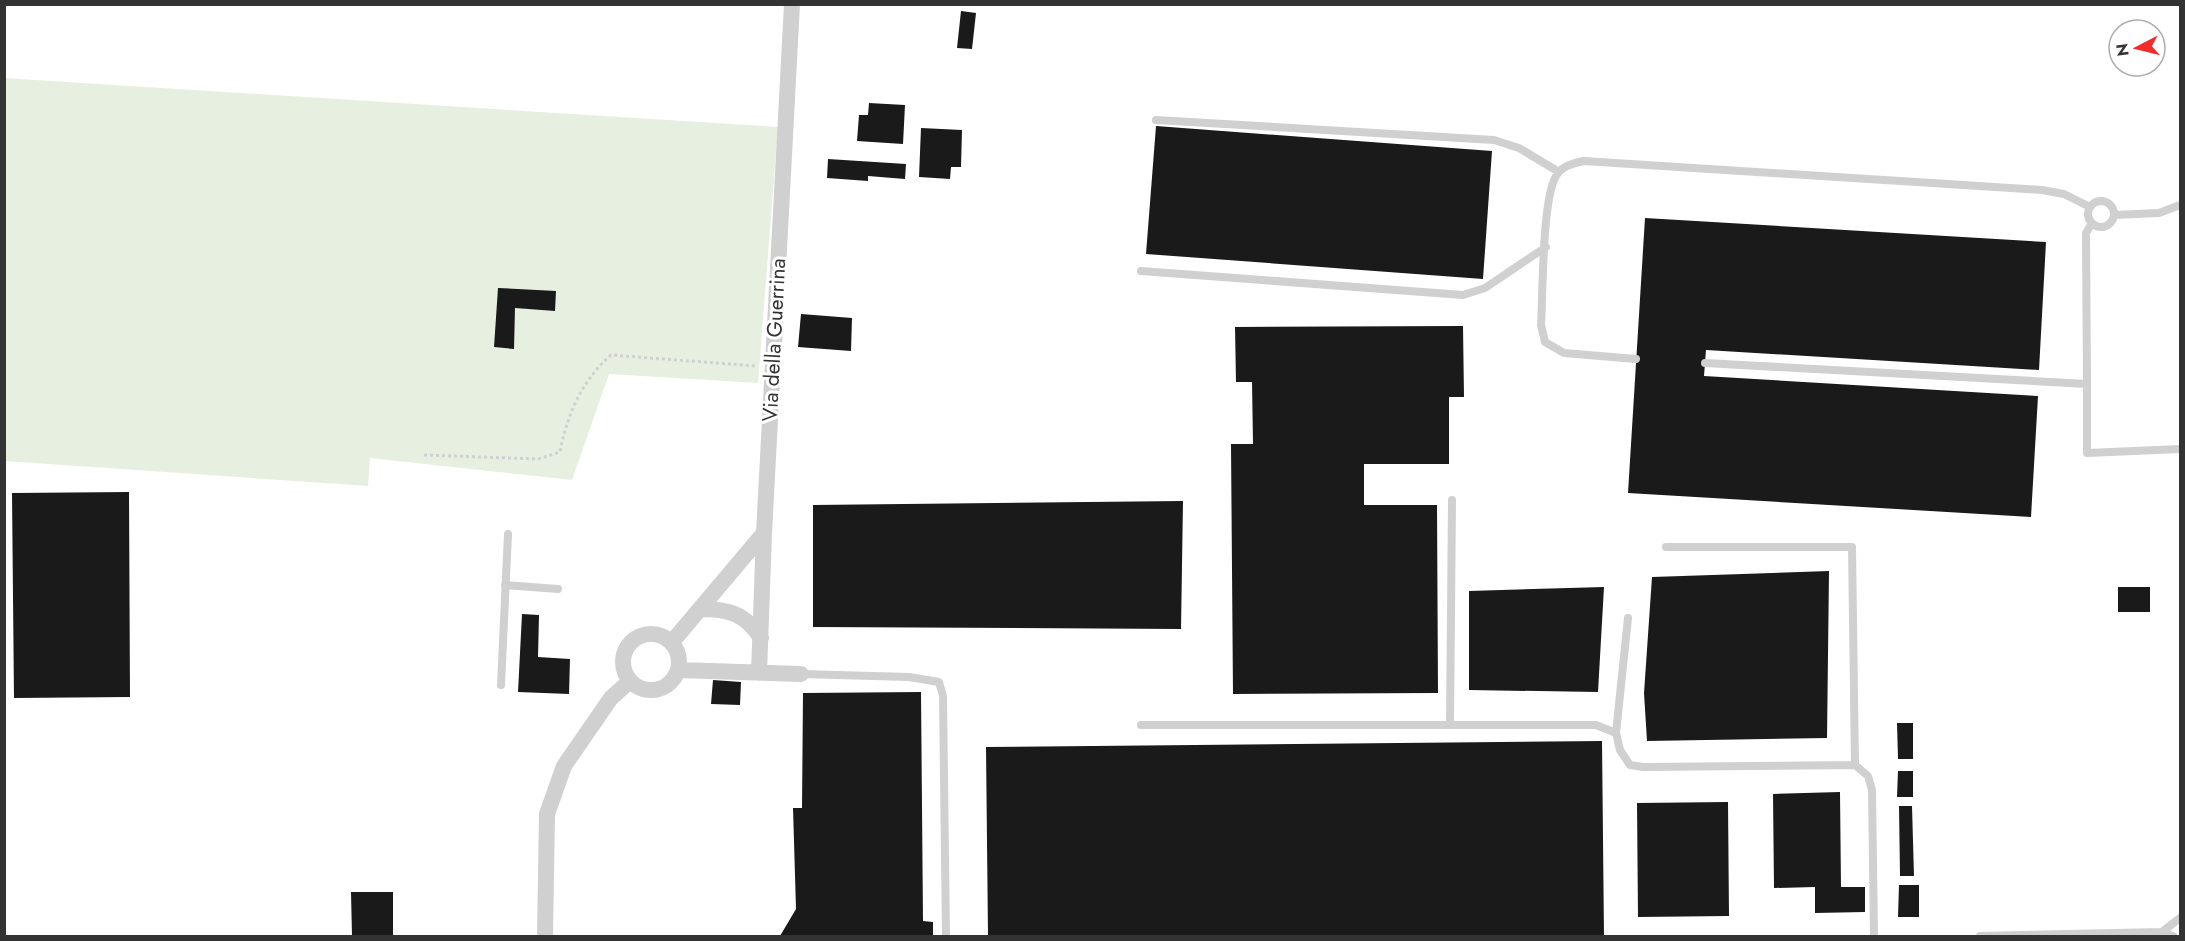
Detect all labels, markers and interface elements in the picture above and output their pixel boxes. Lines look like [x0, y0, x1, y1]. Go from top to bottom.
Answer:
north arrow [2107, 18, 2167, 78]
text: N [2110, 42, 2135, 57]
street label: Via della Guerrina [755, 257, 793, 423]

